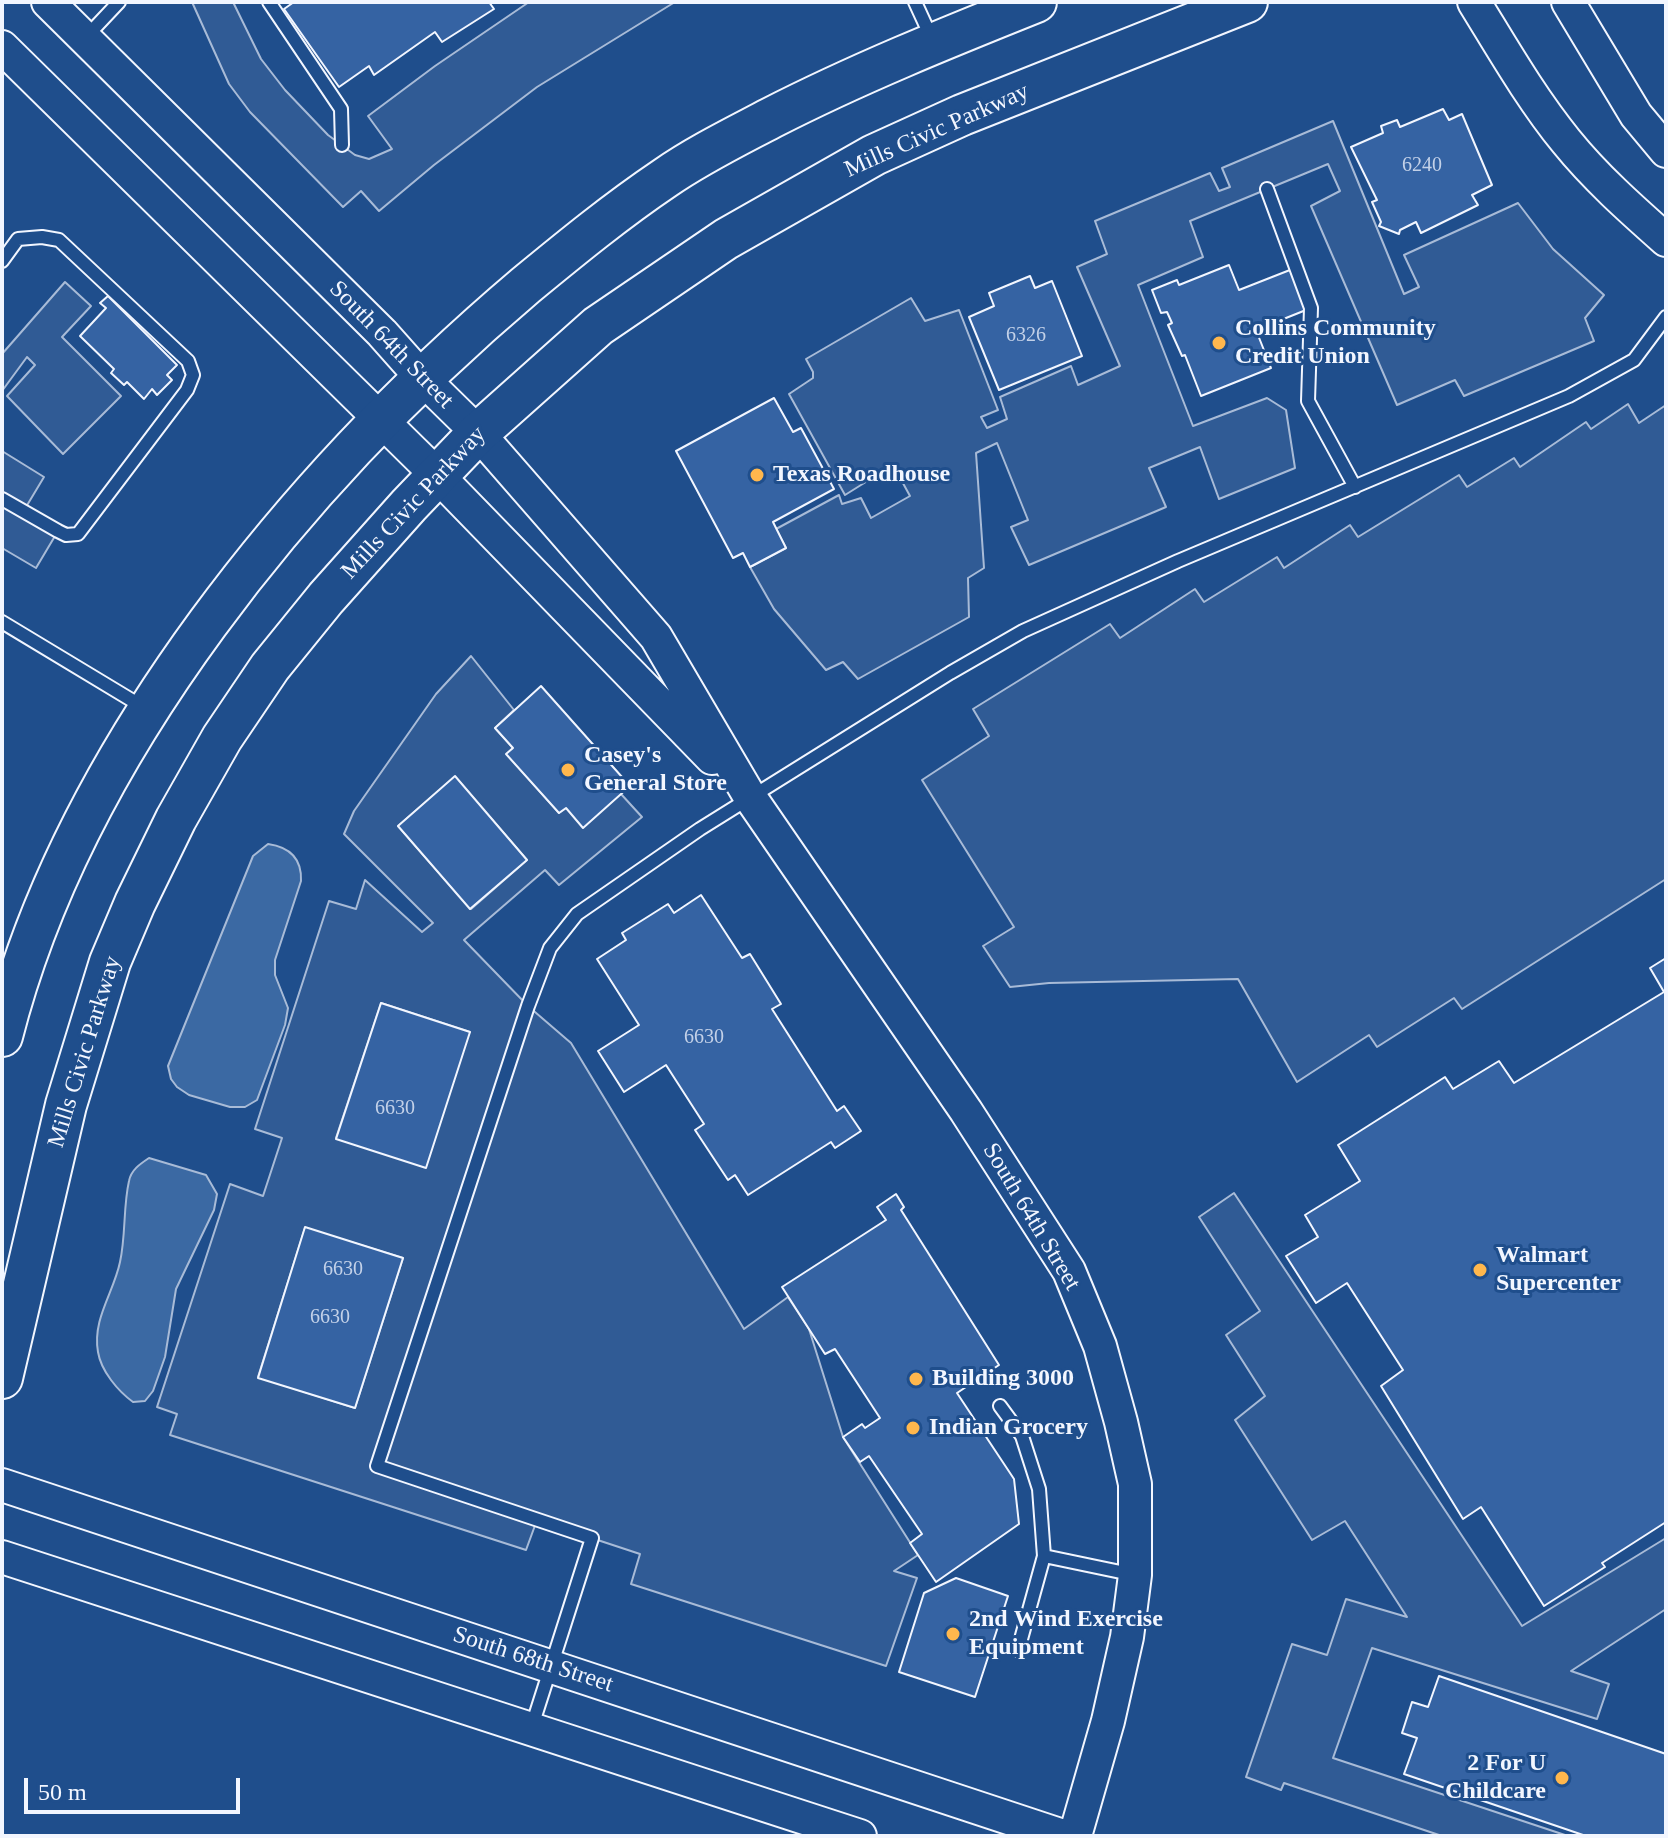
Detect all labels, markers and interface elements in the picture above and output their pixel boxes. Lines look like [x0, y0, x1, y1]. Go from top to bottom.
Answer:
street label: Mills Civic Parkway [840, 77, 1034, 185]
house number: 6240 [1402, 154, 1442, 178]
street label: South 64th Street [323, 275, 459, 415]
place label: Collins Community Credit Union [1235, 315, 1436, 371]
house number: 6326 [1006, 324, 1046, 348]
marker: Collins Community Credit Union [1210, 334, 1228, 352]
street label: Mills Civic Parkway [336, 421, 492, 585]
place label: Texas Roadhouse [773, 461, 950, 489]
marker: Texas Roadhouse [748, 466, 766, 484]
place label: Casey's General Store [584, 742, 727, 798]
marker: Casey's General Store [559, 761, 577, 779]
street label: Mills Civic Parkway [42, 953, 128, 1151]
house number: 6630 [684, 1026, 724, 1050]
house number: 6630 [375, 1097, 415, 1121]
street label: South 64th Street [976, 1138, 1086, 1296]
place label: Walmart Supercenter [1496, 1242, 1621, 1298]
house number: 6630 [323, 1258, 363, 1282]
marker: Walmart Supercenter [1471, 1261, 1489, 1279]
house number: 6630 [310, 1306, 350, 1330]
place label: Building 3000 [932, 1365, 1074, 1393]
marker: Building 3000 [907, 1370, 925, 1388]
place label: Indian Grocery [929, 1414, 1088, 1442]
marker: Indian Grocery [904, 1419, 922, 1437]
place label: 2nd Wind Exercise Equipment [969, 1606, 1163, 1662]
street label: South 68th Street [449, 1621, 617, 1699]
marker: 2nd Wind Exercise Equipment [944, 1625, 962, 1643]
place label: 2 For U Childcare [1445, 1750, 1546, 1806]
scale bar [28, 1762, 244, 1812]
marker: 2 For U Childcare [1553, 1769, 1571, 1787]
text: 50 m [38, 1779, 87, 1805]

